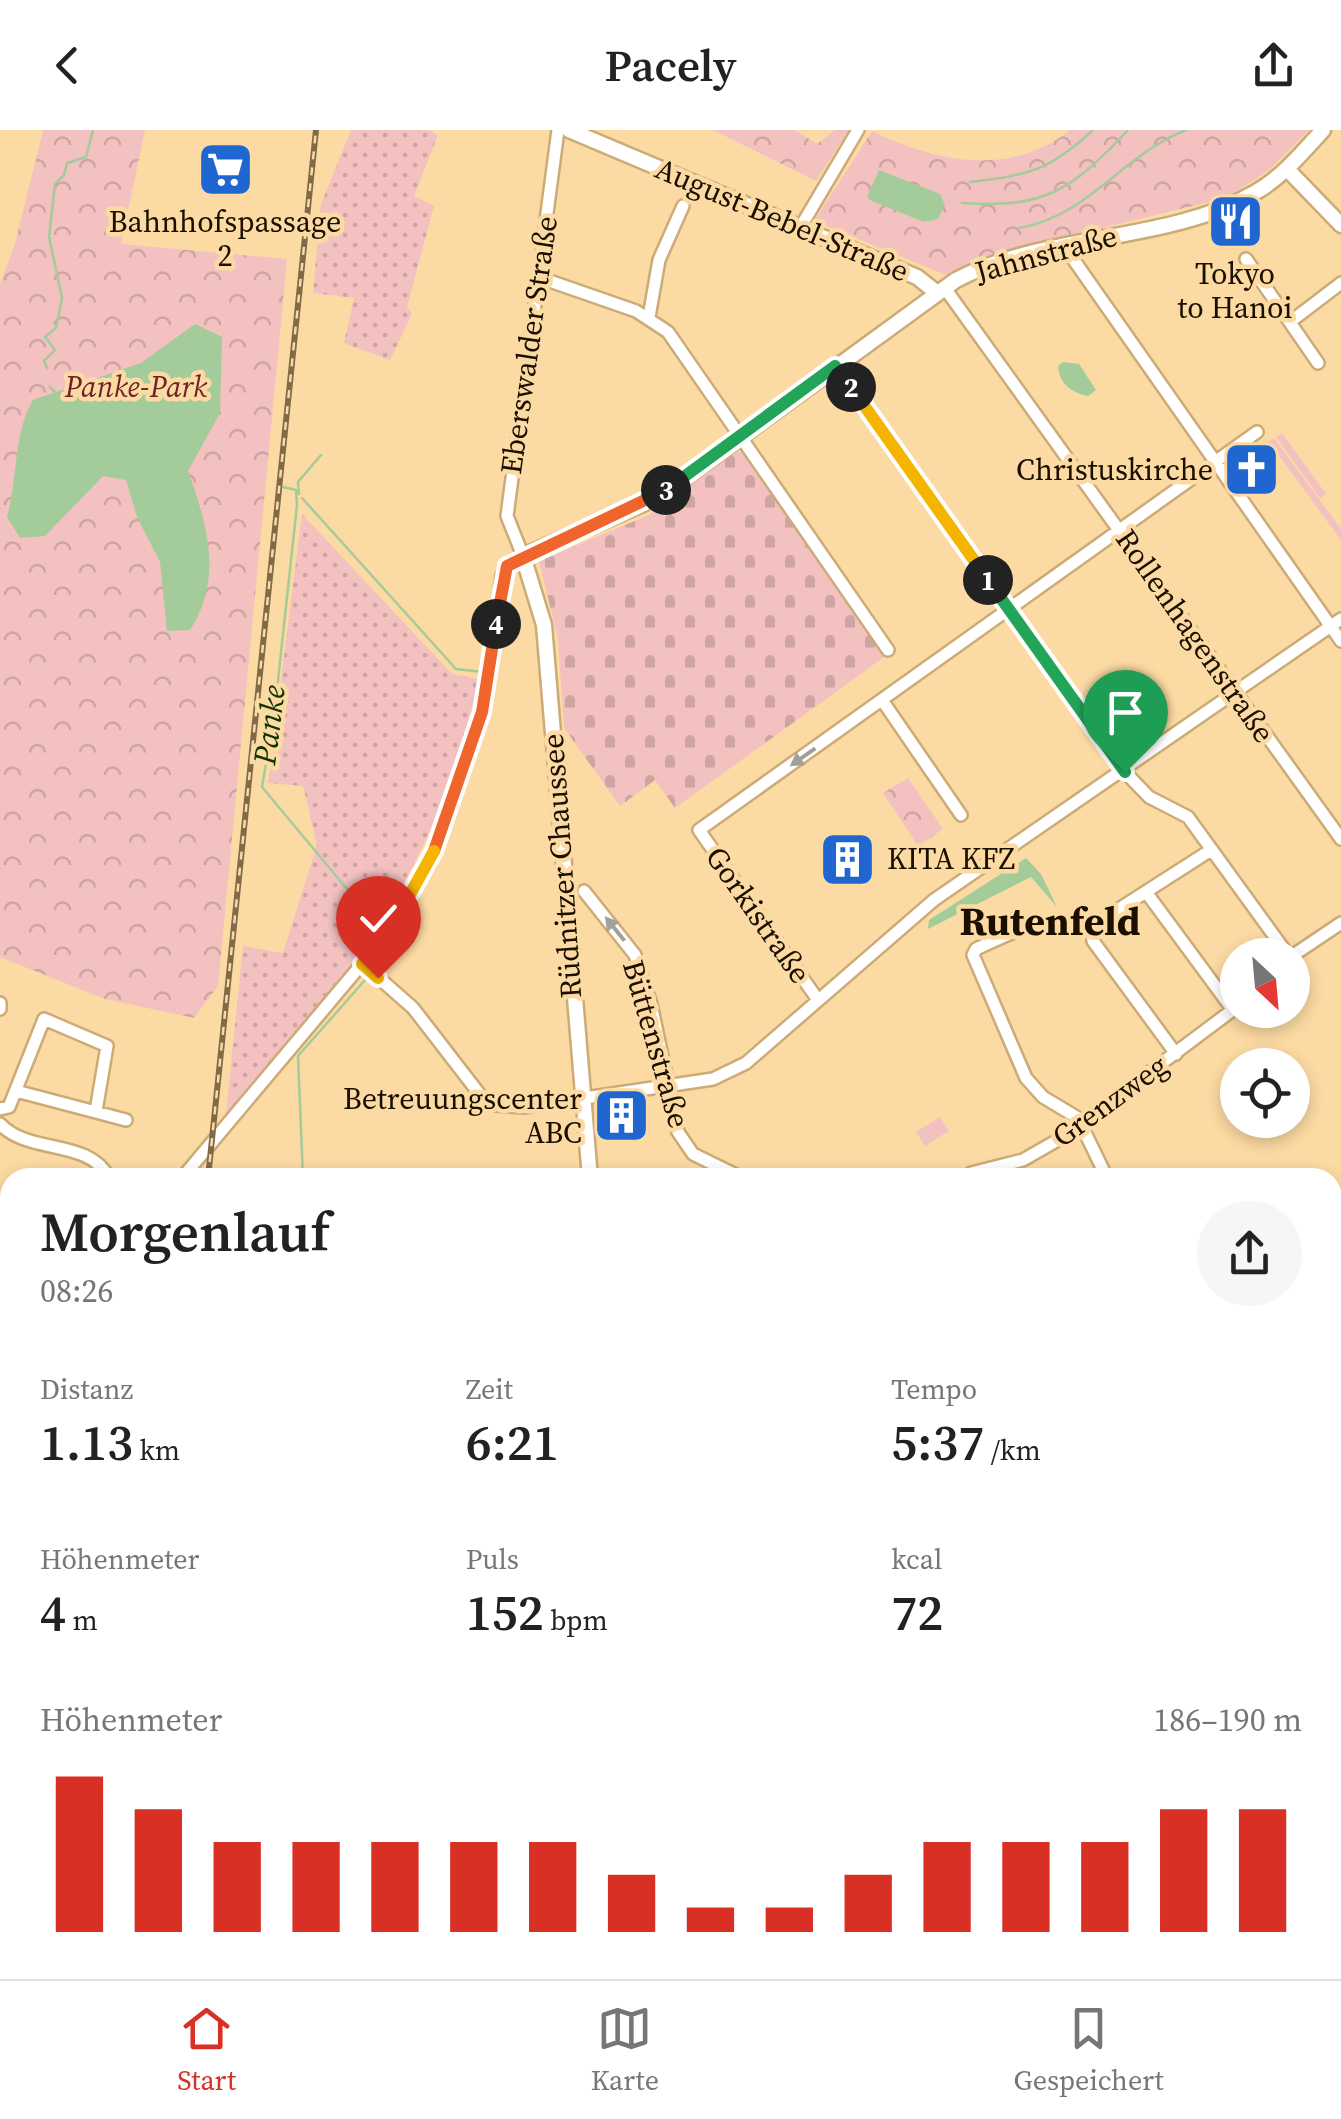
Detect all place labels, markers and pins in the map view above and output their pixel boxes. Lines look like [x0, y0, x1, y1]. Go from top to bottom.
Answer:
supermarket icon: Bahnhofspassage 2 [195, 139, 255, 199]
restaurant icon: Tokyo to Hanoi [1205, 191, 1265, 251]
place label: Bahnhofspassage 2 [109, 201, 341, 276]
place label: Tokyo to Hanoi [1178, 253, 1293, 328]
pin: 2 [826, 362, 876, 412]
church icon: Christuskirche [1222, 440, 1282, 500]
place label: Christuskirche [1016, 449, 1213, 490]
pin: 3 [641, 465, 691, 515]
pin: 1 [963, 555, 1013, 605]
pin: 4 [471, 599, 521, 649]
pin [1083, 670, 1168, 773]
building icon: KITA KFZ [818, 829, 878, 889]
place label: KITA KFZ [887, 838, 1015, 879]
pin [336, 876, 421, 979]
place label: Betreuungscenter ABC [343, 1078, 582, 1153]
building icon: Betreuungscenter ABC [591, 1086, 651, 1146]

